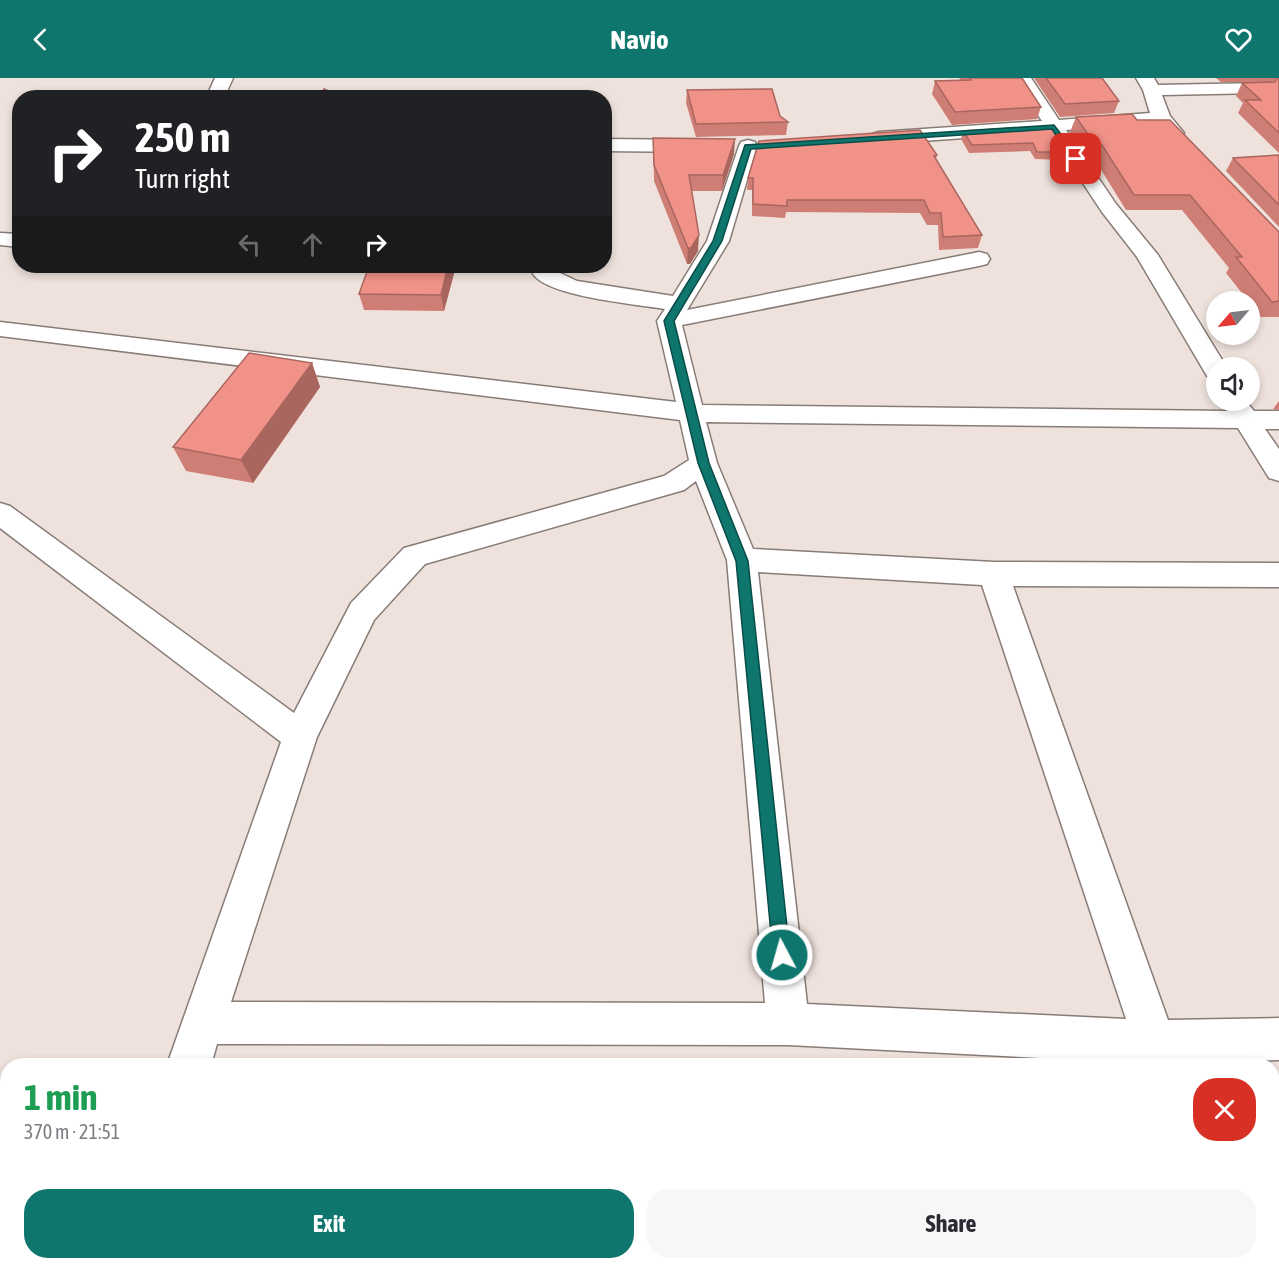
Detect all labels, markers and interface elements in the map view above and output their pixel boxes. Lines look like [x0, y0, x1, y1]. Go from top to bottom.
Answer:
icon: back [24, 23, 57, 56]
icon: heart [1222, 23, 1255, 56]
text: Navio [610, 24, 669, 55]
text: 250 m [135, 113, 230, 161]
icon: right [36, 114, 114, 192]
pin [1050, 133, 1101, 184]
icon: arrive [1059, 142, 1092, 175]
text: Turn right [135, 163, 230, 194]
icon: left [233, 228, 266, 261]
icon: ahead [296, 228, 329, 261]
icon: right [359, 228, 392, 261]
north arrow [1206, 291, 1260, 345]
map controls [1206, 291, 1260, 411]
button: sound [1206, 357, 1260, 411]
position arrow [750, 923, 814, 987]
text: 1 min [24, 1076, 98, 1118]
button: close [1193, 1078, 1256, 1141]
text: 370 m · 21:51 [24, 1120, 120, 1143]
button: Exit [24, 1189, 634, 1258]
button: Share [646, 1189, 1256, 1258]

